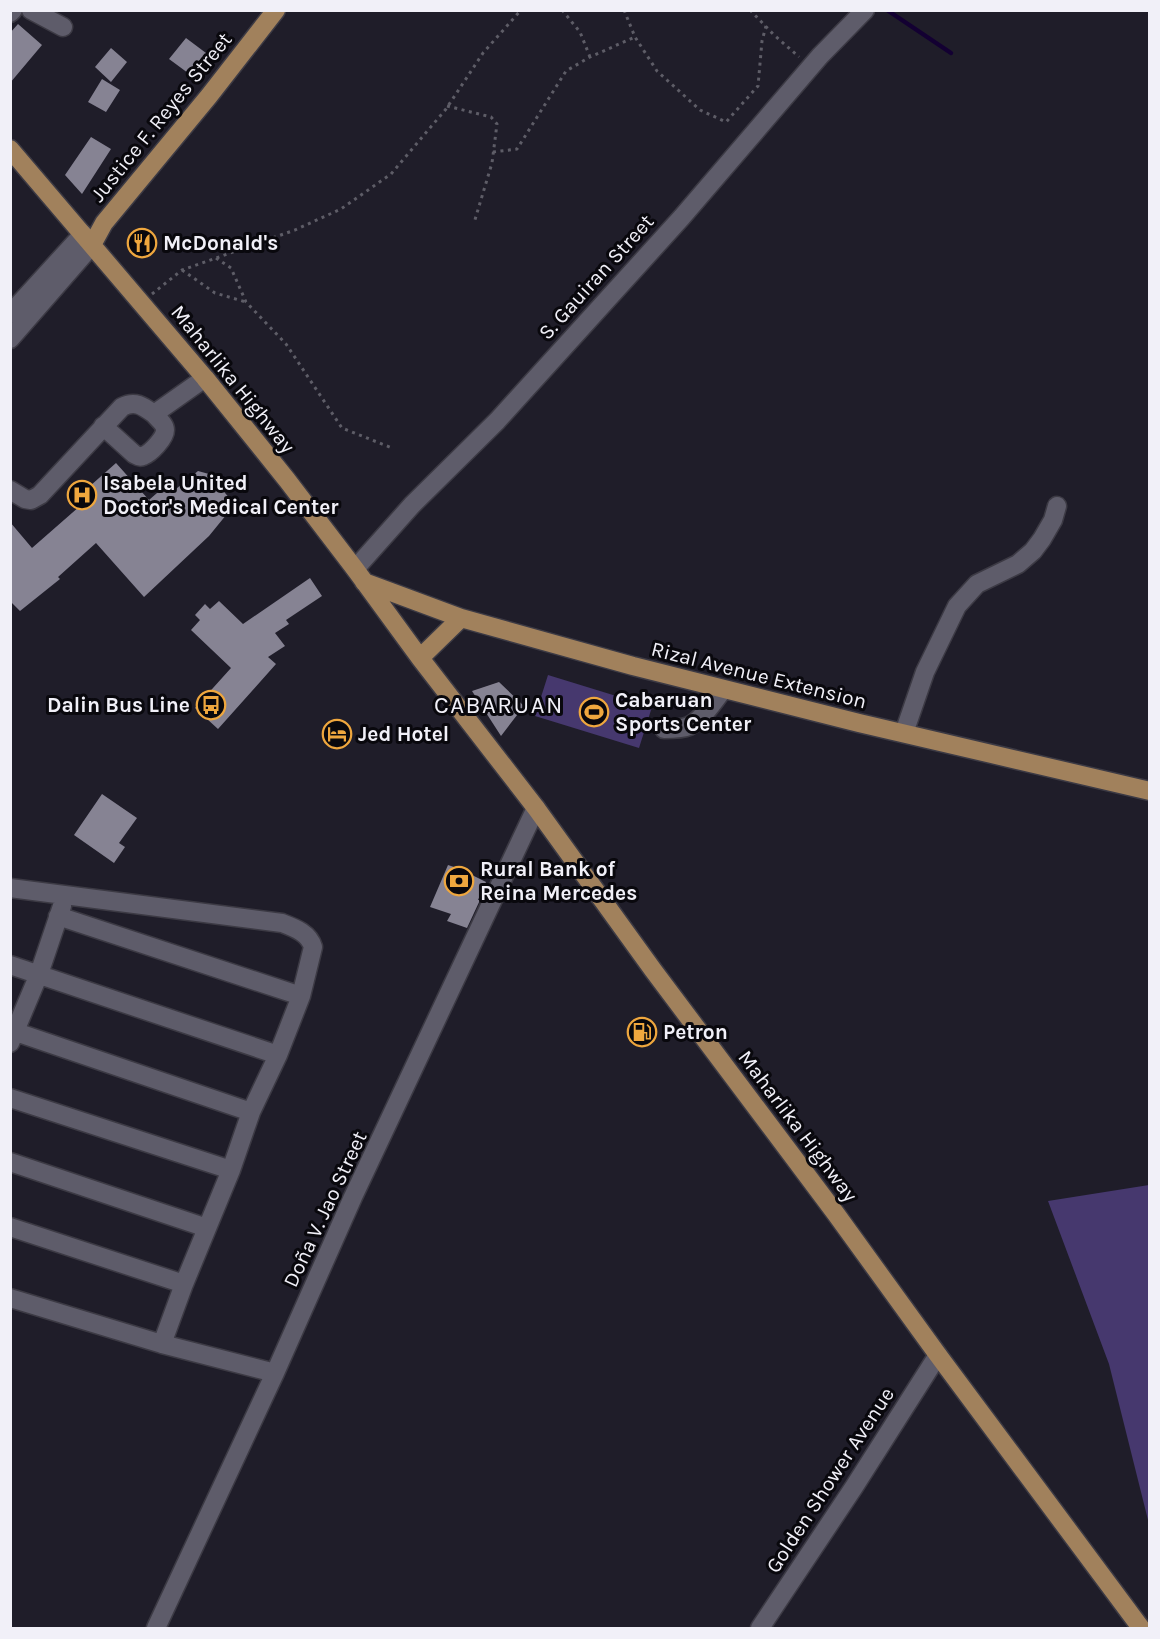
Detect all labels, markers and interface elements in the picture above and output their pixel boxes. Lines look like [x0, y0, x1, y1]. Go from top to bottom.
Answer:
street label: Justice F. Reyes Street [85, 28, 237, 206]
street label: S. Gauiran Street [534, 209, 658, 344]
restaurant icon: McDonald's [126, 227, 158, 259]
place label: McDonald's [163, 231, 278, 255]
street label: Maharlika Highway [166, 300, 300, 458]
place label: Isabela United Doctor's Medical Center [103, 471, 339, 519]
hospital icon: Isabela United Doctor's Medical Center [66, 479, 98, 511]
street label: Rizal Avenue Extension [649, 637, 869, 713]
place label: Cabaruan Sports Center [615, 688, 752, 736]
bus stop icon: Dalin Bus Line [195, 689, 227, 721]
district label: CABARUAN [434, 691, 564, 719]
place label: Dalin Bus Line [47, 693, 190, 717]
sports icon: Cabaruan Sports Center [578, 696, 610, 728]
hotel icon: Jed Hotel [321, 718, 353, 750]
place label: Jed Hotel [358, 722, 449, 746]
place label: Rural Bank of Reina Mercedes [480, 857, 637, 905]
bank icon: Rural Bank of Reina Mercedes [443, 865, 475, 897]
fuel station icon: Petron [626, 1016, 658, 1048]
place label: Petron [663, 1020, 728, 1044]
street label: Maharlika Highway [733, 1046, 863, 1206]
street label: Doña V. Jao Street [278, 1127, 372, 1291]
street label: Golden Shower Avenue [761, 1383, 899, 1577]

